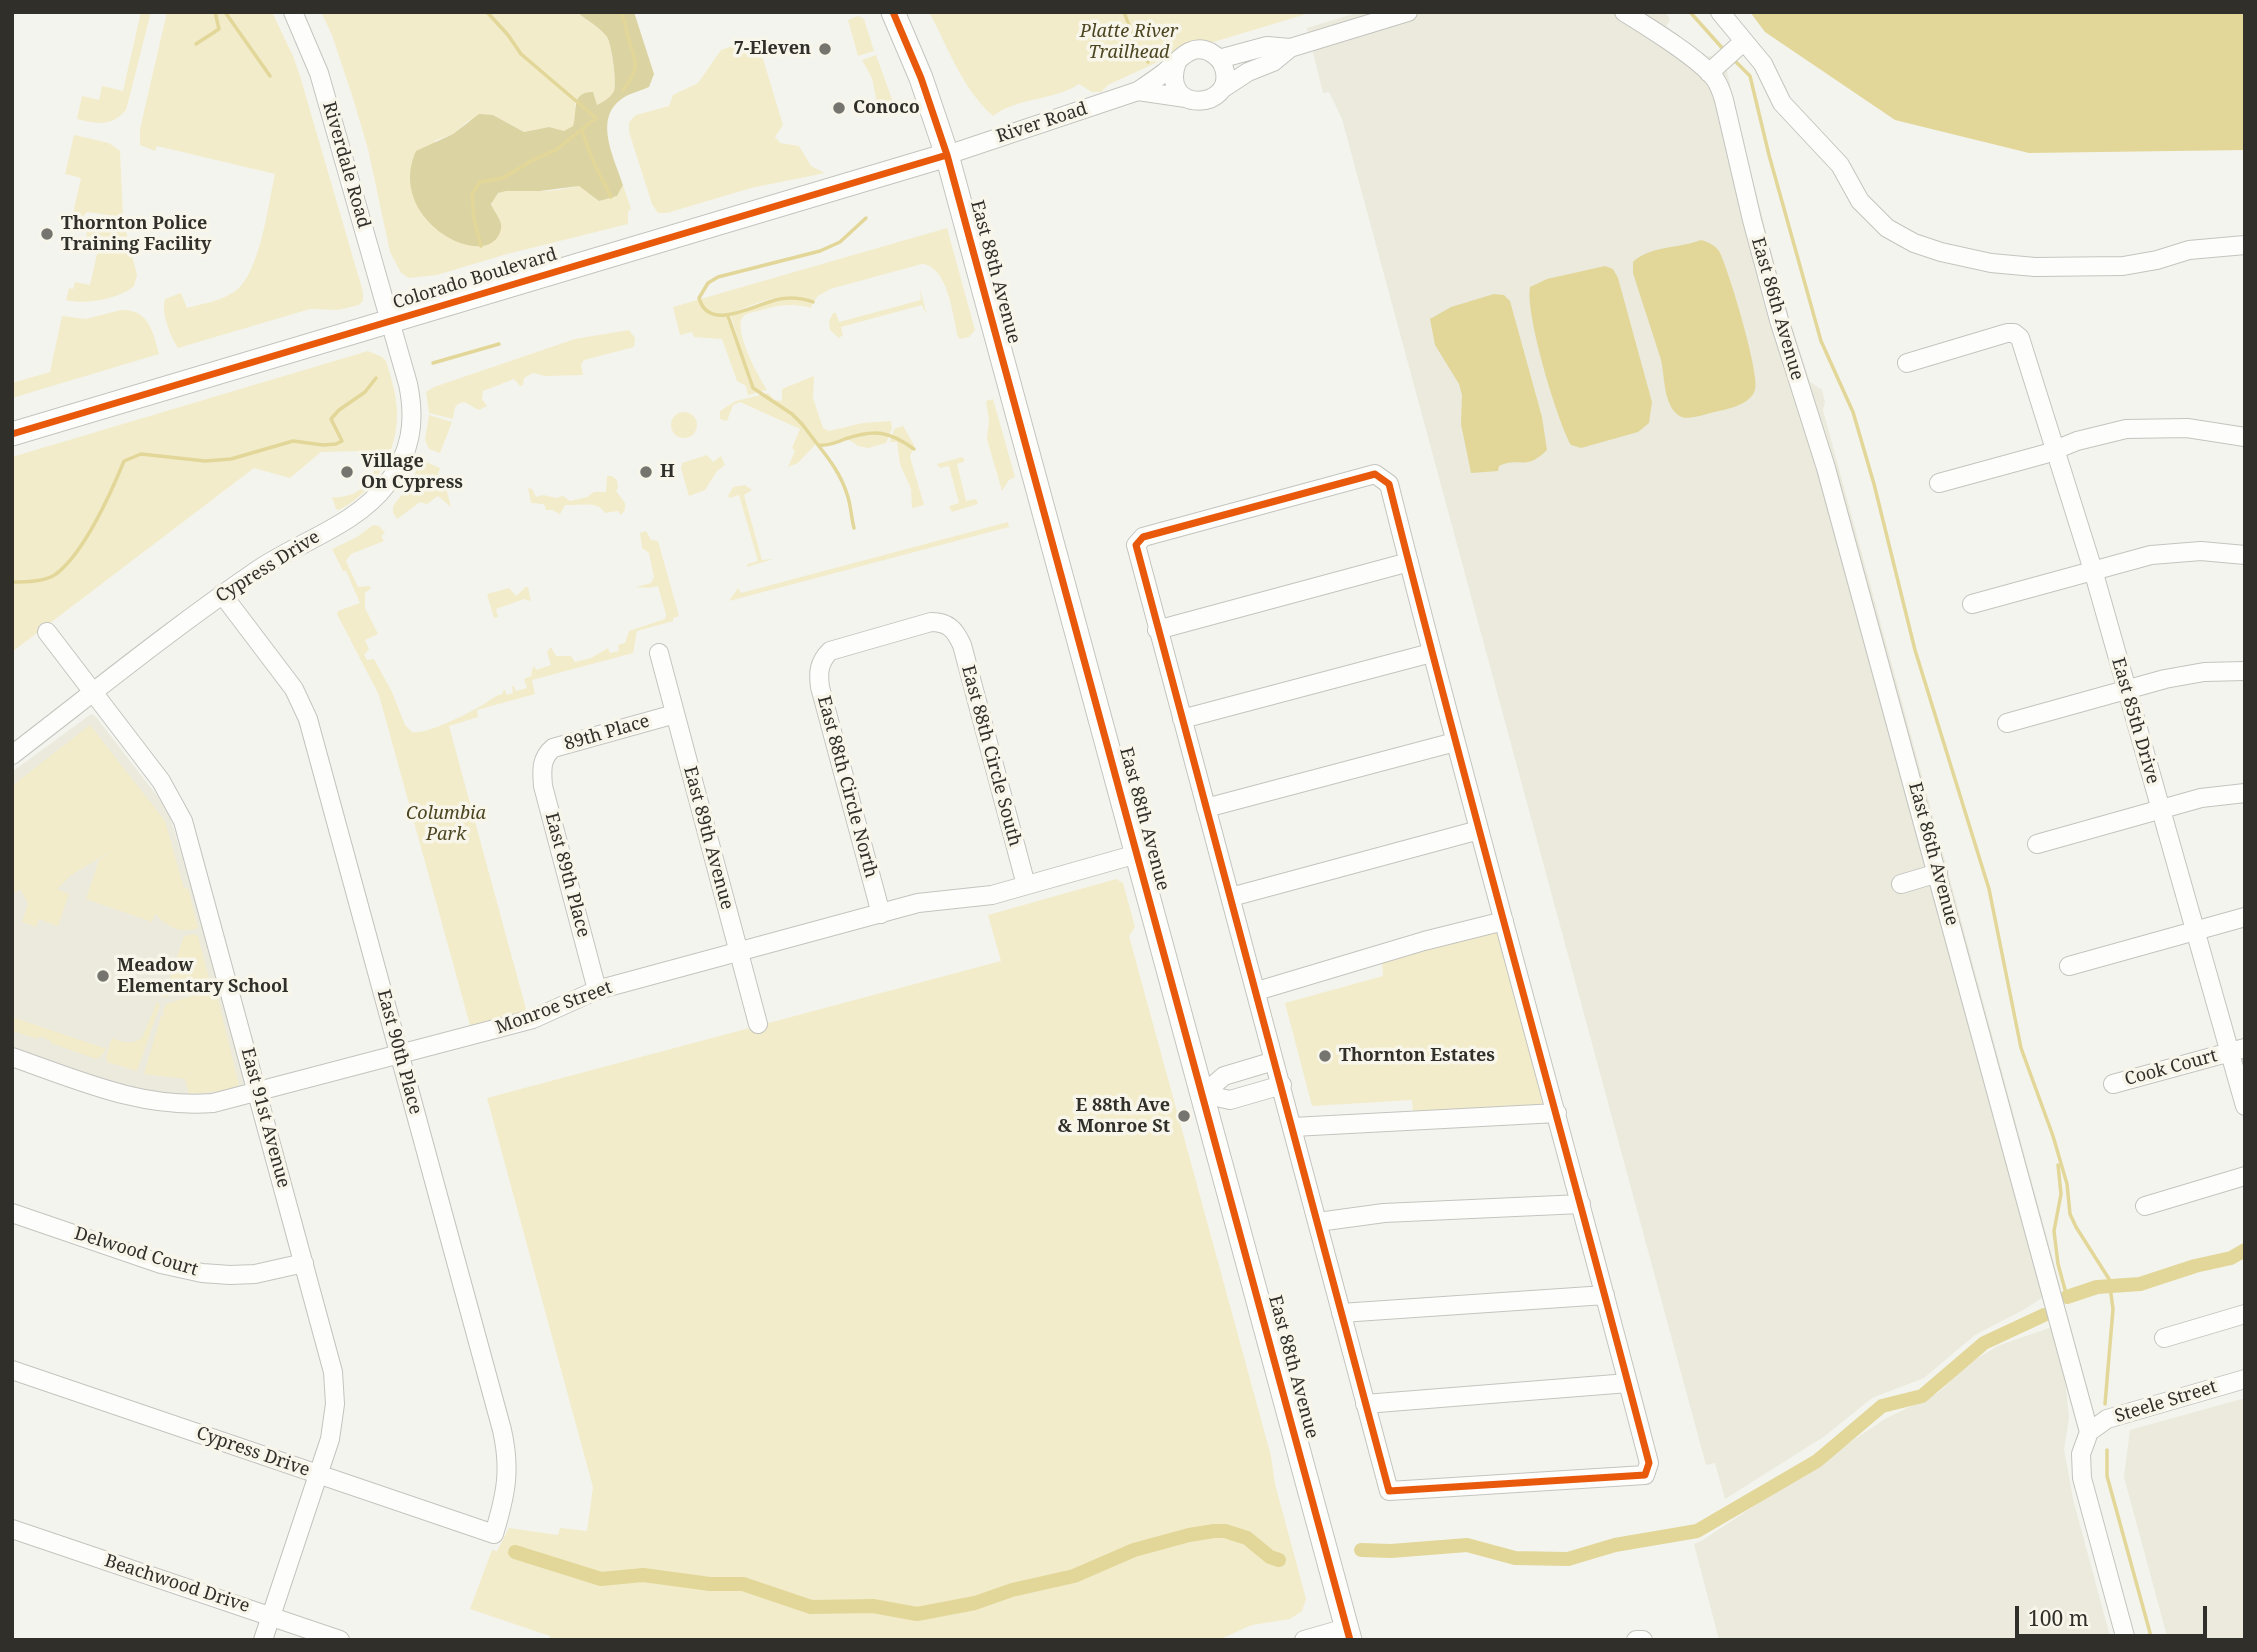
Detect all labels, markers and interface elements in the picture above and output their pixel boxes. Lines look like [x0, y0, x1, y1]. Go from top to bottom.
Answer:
park label: Platte River Trailhead [1080, 21, 1178, 64]
place label: 7-Eleven [734, 38, 811, 60]
marker: 7-Eleven [817, 41, 833, 57]
place label: Conoco [853, 97, 920, 119]
street label: River Road [994, 98, 1090, 148]
street label: Riverdale Road [318, 99, 374, 231]
marker: Conoco [831, 100, 847, 116]
street label: East 88th Avenue [965, 198, 1025, 346]
place label: Thornton Police Training Facility [61, 213, 212, 256]
marker: Thornton Police Training Facility [39, 226, 55, 242]
street label: East 86th Avenue [1746, 235, 1808, 383]
street label: Colorado Boulevard [390, 244, 560, 314]
place label: Village On Cypress [361, 451, 463, 494]
place label: H [660, 461, 675, 483]
marker: Village On Cypress [339, 464, 355, 480]
marker: H [638, 464, 654, 480]
street label: Cypress Drive [212, 526, 324, 608]
street label: East 85th Drive [2107, 655, 2163, 787]
street label: East 88th Circle South [956, 663, 1026, 849]
street label: East 88th Circle North [812, 694, 882, 880]
street label: 89th Place [562, 711, 652, 755]
street label: East 88th Avenue [1114, 745, 1174, 893]
street label: East 89th Avenue [678, 764, 738, 912]
street label: East 86th Avenue [1903, 780, 1963, 928]
park label: Columbia Park [406, 803, 486, 846]
street label: East 89th Place [540, 810, 594, 940]
place label: Meadow Elementary School [117, 955, 288, 998]
marker: Meadow Elementary School [95, 968, 111, 984]
street label: Monroe Street [493, 977, 615, 1039]
street label: East 90th Place [372, 987, 426, 1117]
place label: Thornton Estates [1339, 1045, 1495, 1067]
street label: Cook Court [2122, 1045, 2220, 1091]
street label: East 91st Avenue [236, 1046, 294, 1190]
marker: Thornton Estates [1317, 1048, 1333, 1064]
place label: E 88th Ave & Monroe St [1058, 1095, 1170, 1138]
marker: E 88th Ave & Monroe St [1176, 1108, 1192, 1124]
street label: Delwood Court [72, 1223, 200, 1281]
street label: East 88th Avenue [1263, 1293, 1323, 1441]
street label: Steele Street [2112, 1376, 2220, 1428]
street label: Cypress Drive [193, 1422, 313, 1482]
street label: Beachwood Drive [102, 1550, 252, 1618]
scale bar [2019, 1592, 2212, 1636]
text: 100 m [2028, 1604, 2089, 1632]

